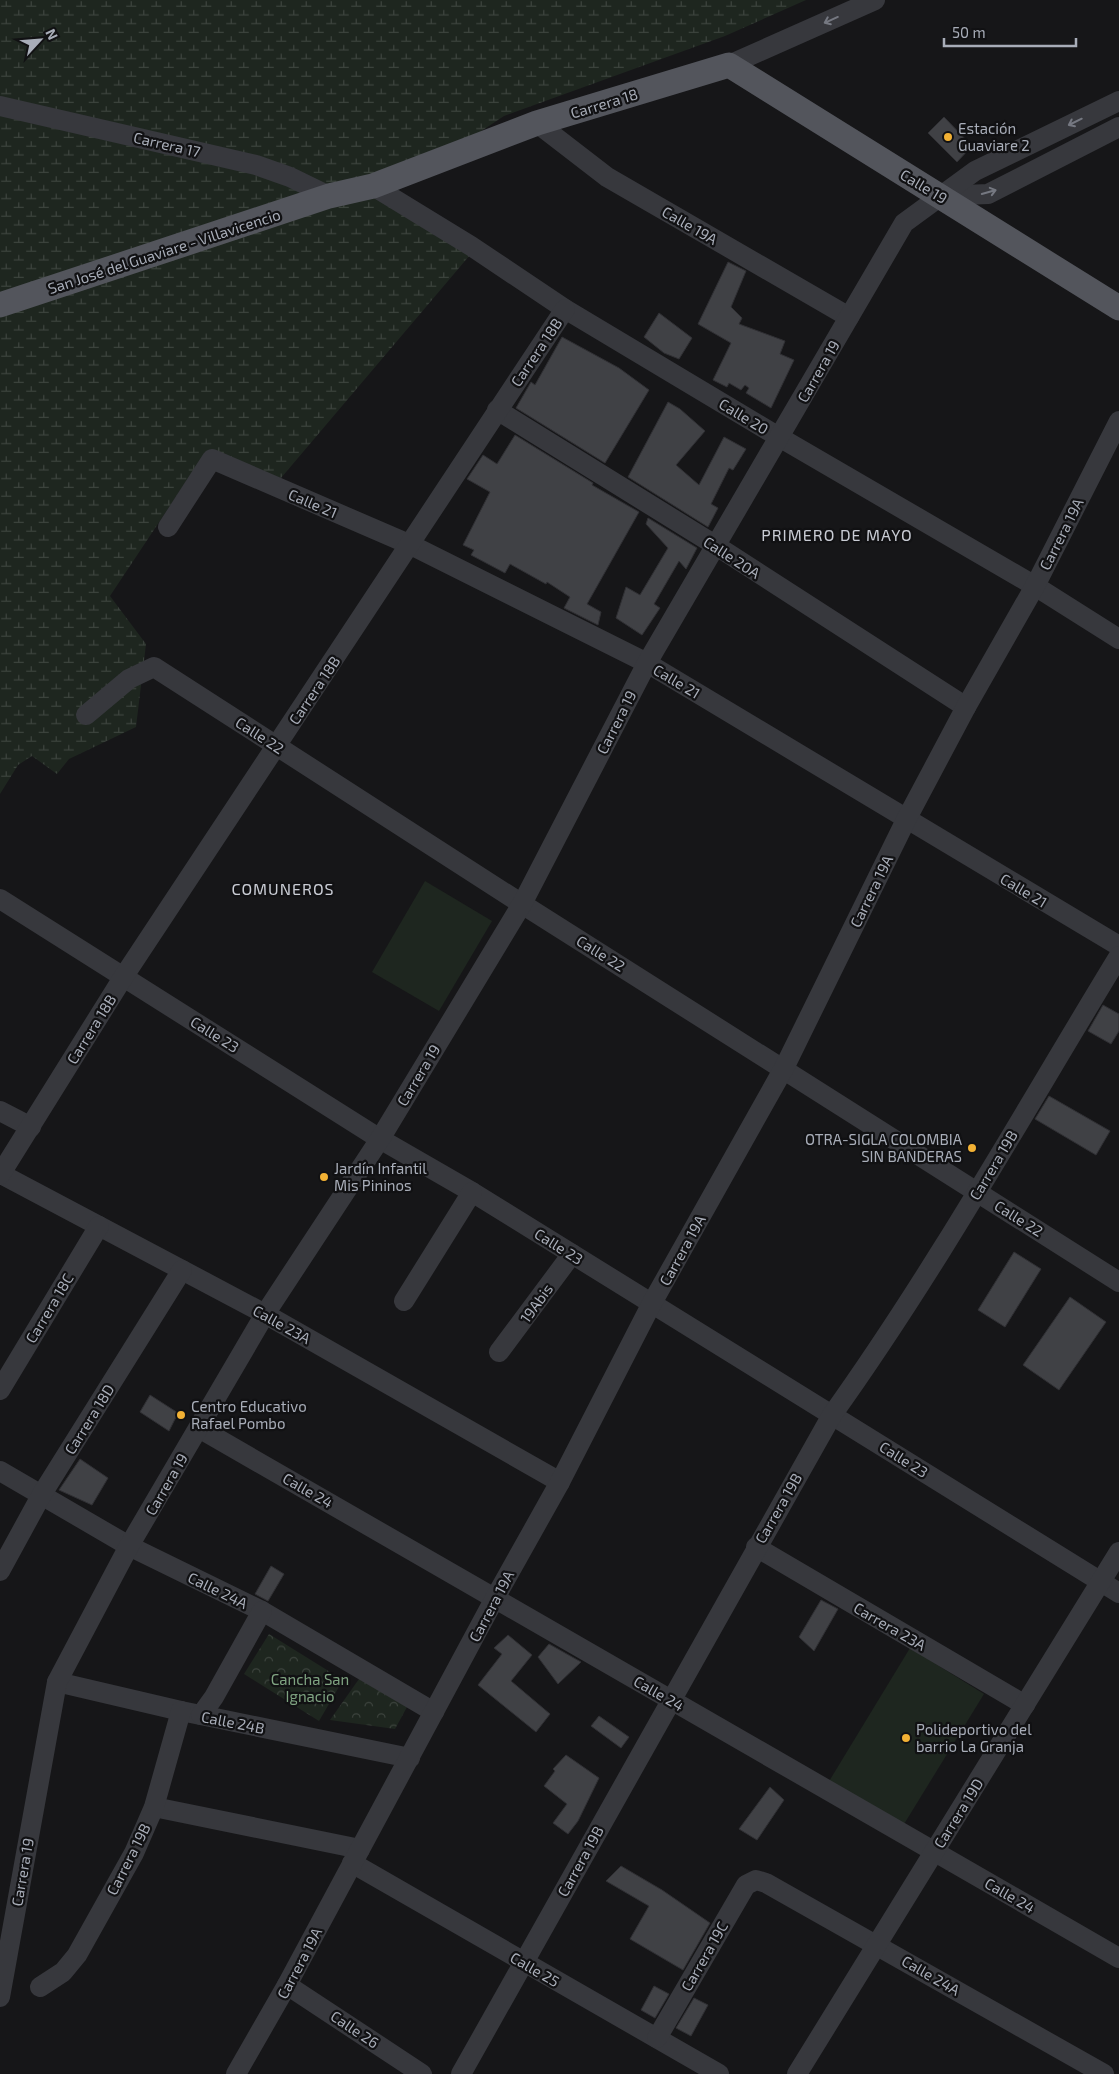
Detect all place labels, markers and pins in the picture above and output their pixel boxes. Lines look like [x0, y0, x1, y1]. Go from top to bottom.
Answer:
place label: Estación Guaviare 2 [958, 119, 1030, 154]
marker: Estación Guaviare 2 [942, 131, 954, 143]
place label: OTRA-SIGLA COLOMBIA SIN BANDERAS [805, 1130, 963, 1165]
marker: OTRA-SIGLA COLOMBIA SIN BANDERAS [966, 1142, 978, 1154]
place label: Jardín Infantil Mis Pininos [334, 1159, 427, 1194]
marker: Jardín Infantil Mis Pininos [318, 1171, 330, 1183]
place label: Centro Educativo Rafael Pombo [191, 1397, 307, 1432]
marker: Centro Educativo Rafael Pombo [175, 1409, 187, 1421]
place label: Polideportivo del barrio La Granja [916, 1720, 1032, 1756]
marker: Polideportivo del barrio La Granja [900, 1732, 912, 1744]

